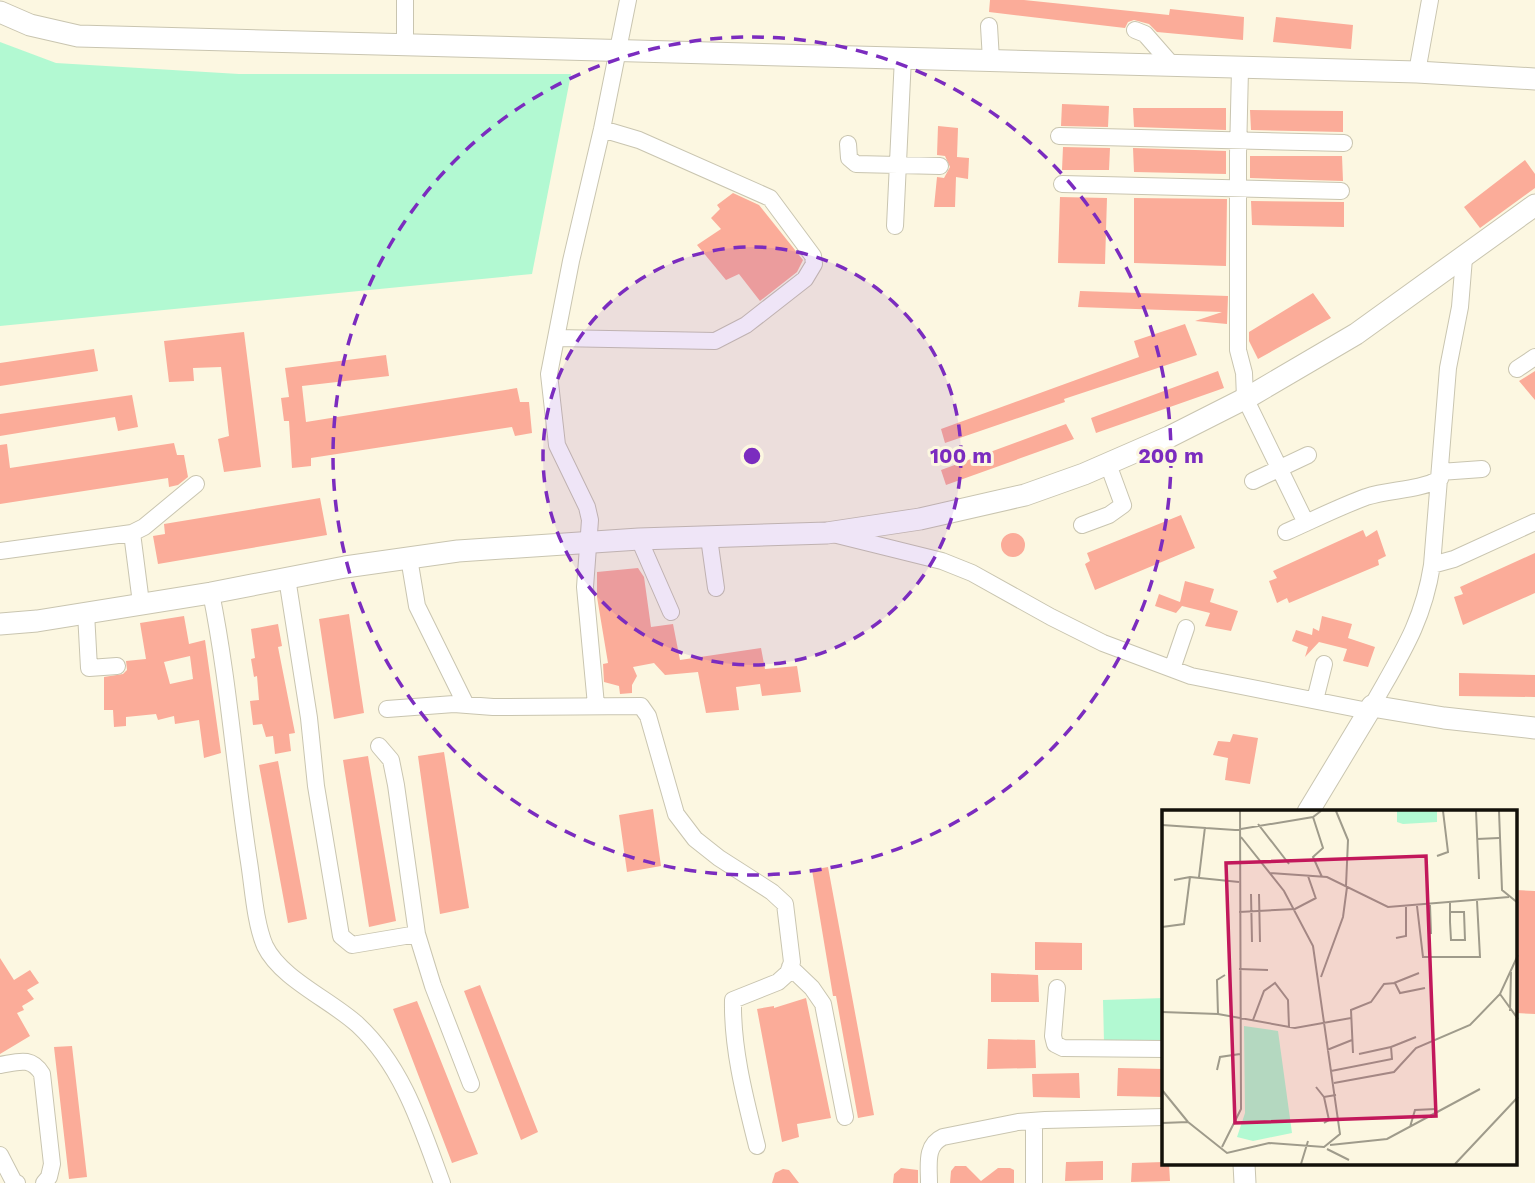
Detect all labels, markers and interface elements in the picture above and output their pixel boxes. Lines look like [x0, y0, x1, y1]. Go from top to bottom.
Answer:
text: 100 m [930, 443, 992, 468]
text: 200 m [1138, 443, 1204, 468]
centre of rings [740, 444, 764, 468]
inset map [1162, 810, 1518, 1166]

